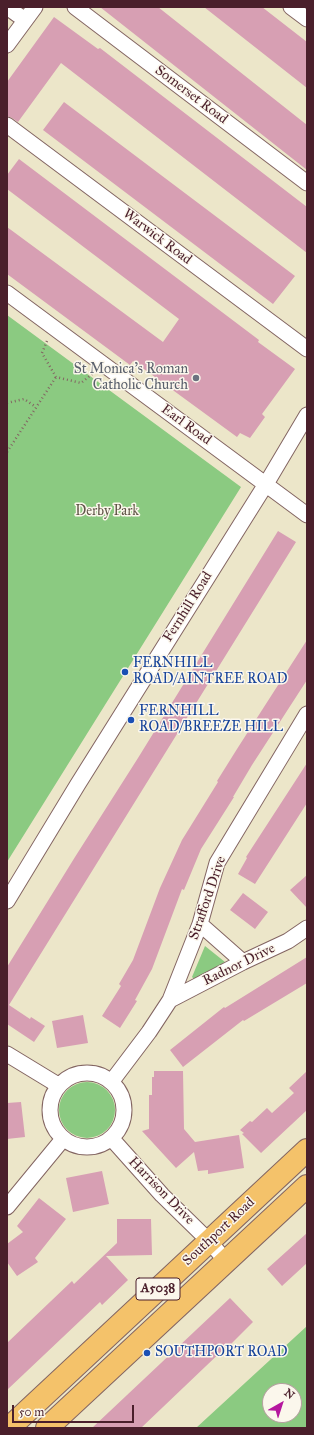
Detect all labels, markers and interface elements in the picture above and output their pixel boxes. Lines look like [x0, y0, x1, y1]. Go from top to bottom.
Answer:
street label: Somerset Road [151, 62, 231, 128]
street label: Warwick Road [119, 206, 195, 268]
place label: St Monica's Roman Catholic Church [74, 362, 188, 394]
marker: St Monica's Roman Catholic Church [191, 373, 201, 383]
street label: Earl Road [158, 401, 214, 449]
park label: Derby Park [75, 504, 139, 520]
street label: Fernhill Road [160, 569, 216, 645]
place label: FERNHILL ROAD/AINTREE ROAD [133, 656, 288, 688]
marker: FERNHILL ROAD/AINTREE ROAD [120, 667, 130, 677]
place label: FERNHILL ROAD/BREEZE HILL [139, 704, 283, 736]
marker: FERNHILL ROAD/BREEZE HILL [126, 715, 136, 725]
street label: Strafford Drive [186, 854, 230, 942]
street label: Radnor Drive [200, 940, 278, 990]
street label: Harrison Drive [125, 1154, 197, 1228]
street label: Southport Road [179, 1194, 259, 1270]
road number: A5038 [136, 1278, 180, 1300]
place label: SOUTHPORT ROAD [155, 1345, 288, 1361]
marker: SOUTHPORT ROAD [142, 1348, 152, 1358]
north arrow [262, 1383, 302, 1423]
text: N [282, 1386, 297, 1402]
scale bar [14, 1397, 136, 1423]
text: 50 m [19, 1405, 44, 1419]

